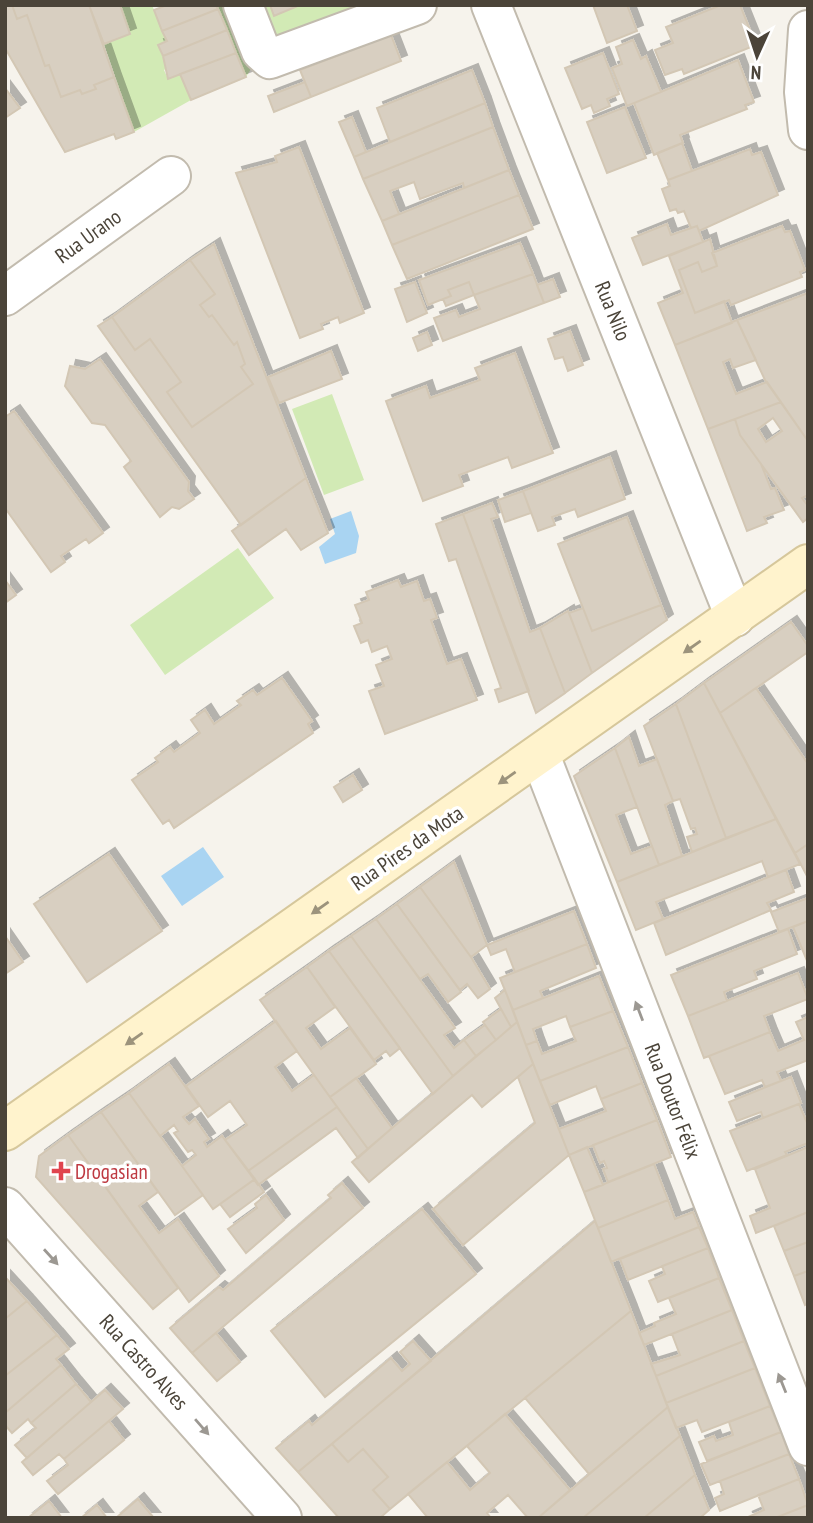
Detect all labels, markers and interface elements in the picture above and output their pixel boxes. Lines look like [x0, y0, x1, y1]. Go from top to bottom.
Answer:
north arrow [722, 21, 792, 91]
text: N [750, 61, 762, 85]
street label: Rua Urano [50, 203, 126, 269]
street label: Rua Nilo [589, 277, 637, 345]
one-way arrow [683, 640, 701, 654]
one-way arrow [498, 771, 516, 785]
street label: Rua Pires da Mota [346, 799, 468, 897]
one-way arrow [311, 901, 329, 915]
one-way arrow [633, 1000, 644, 1021]
one-way arrow [125, 1032, 143, 1046]
street label: Rua Doutor Félix [639, 1039, 708, 1163]
place label: Drogasian [75, 1158, 148, 1185]
marker: Drogasian [53, 1163, 69, 1179]
one-way arrow [43, 1248, 59, 1266]
street label: Rua Castro Alves [94, 1308, 194, 1416]
one-way arrow [777, 1372, 788, 1393]
one-way arrow [194, 1418, 210, 1436]

